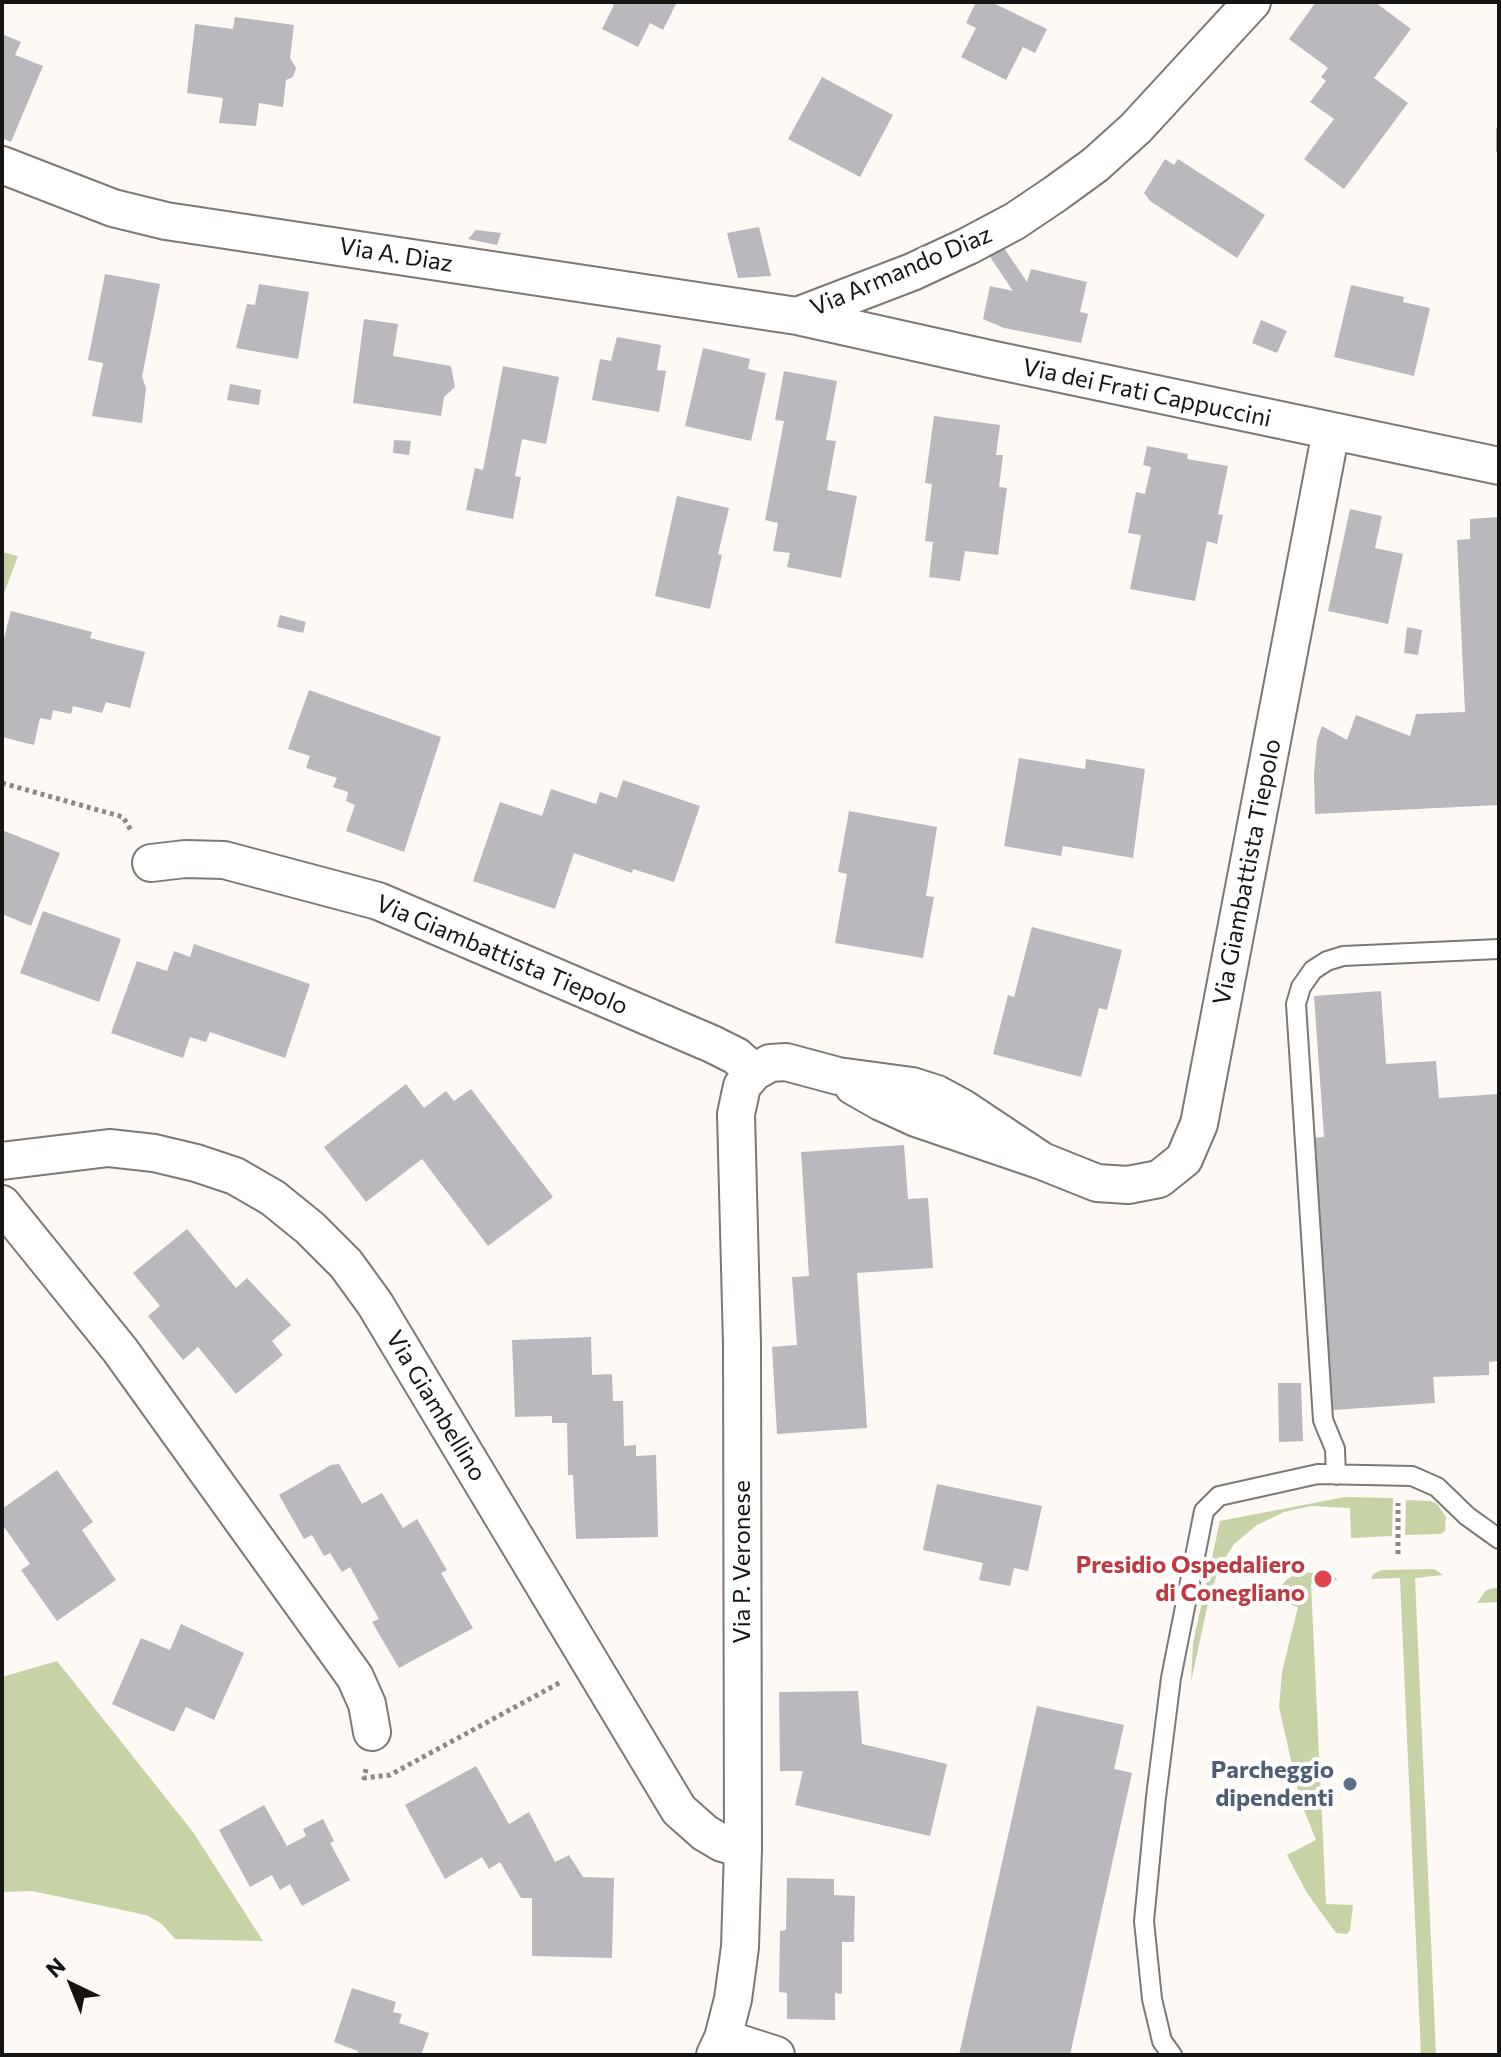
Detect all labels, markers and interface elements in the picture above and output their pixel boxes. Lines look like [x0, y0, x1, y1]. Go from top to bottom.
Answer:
street label: Via Armando Diaz [806, 220, 996, 322]
street label: Via A. Diaz [337, 232, 455, 278]
street label: Via dei Frati Cappuccini [1020, 353, 1274, 433]
street label: Via Giambattista Tiepolo [1207, 736, 1287, 1008]
street label: Via Giambattista Tiepolo [372, 889, 632, 1021]
street label: Via Giambellino [380, 1326, 492, 1486]
street label: Via P. Veronese [728, 1480, 756, 1644]
place label: Presidio Ospedaliero di Conegliano [1076, 1551, 1305, 1607]
marker: Presidio Ospedaliero di Conegliano [1312, 1568, 1334, 1590]
place label: Parcheggio dipendenti [1211, 1756, 1334, 1812]
marker: Parcheggio dipendenti [1341, 1775, 1359, 1793]
north arrow [32, 1945, 112, 2025]
text: N [40, 1952, 71, 1983]

